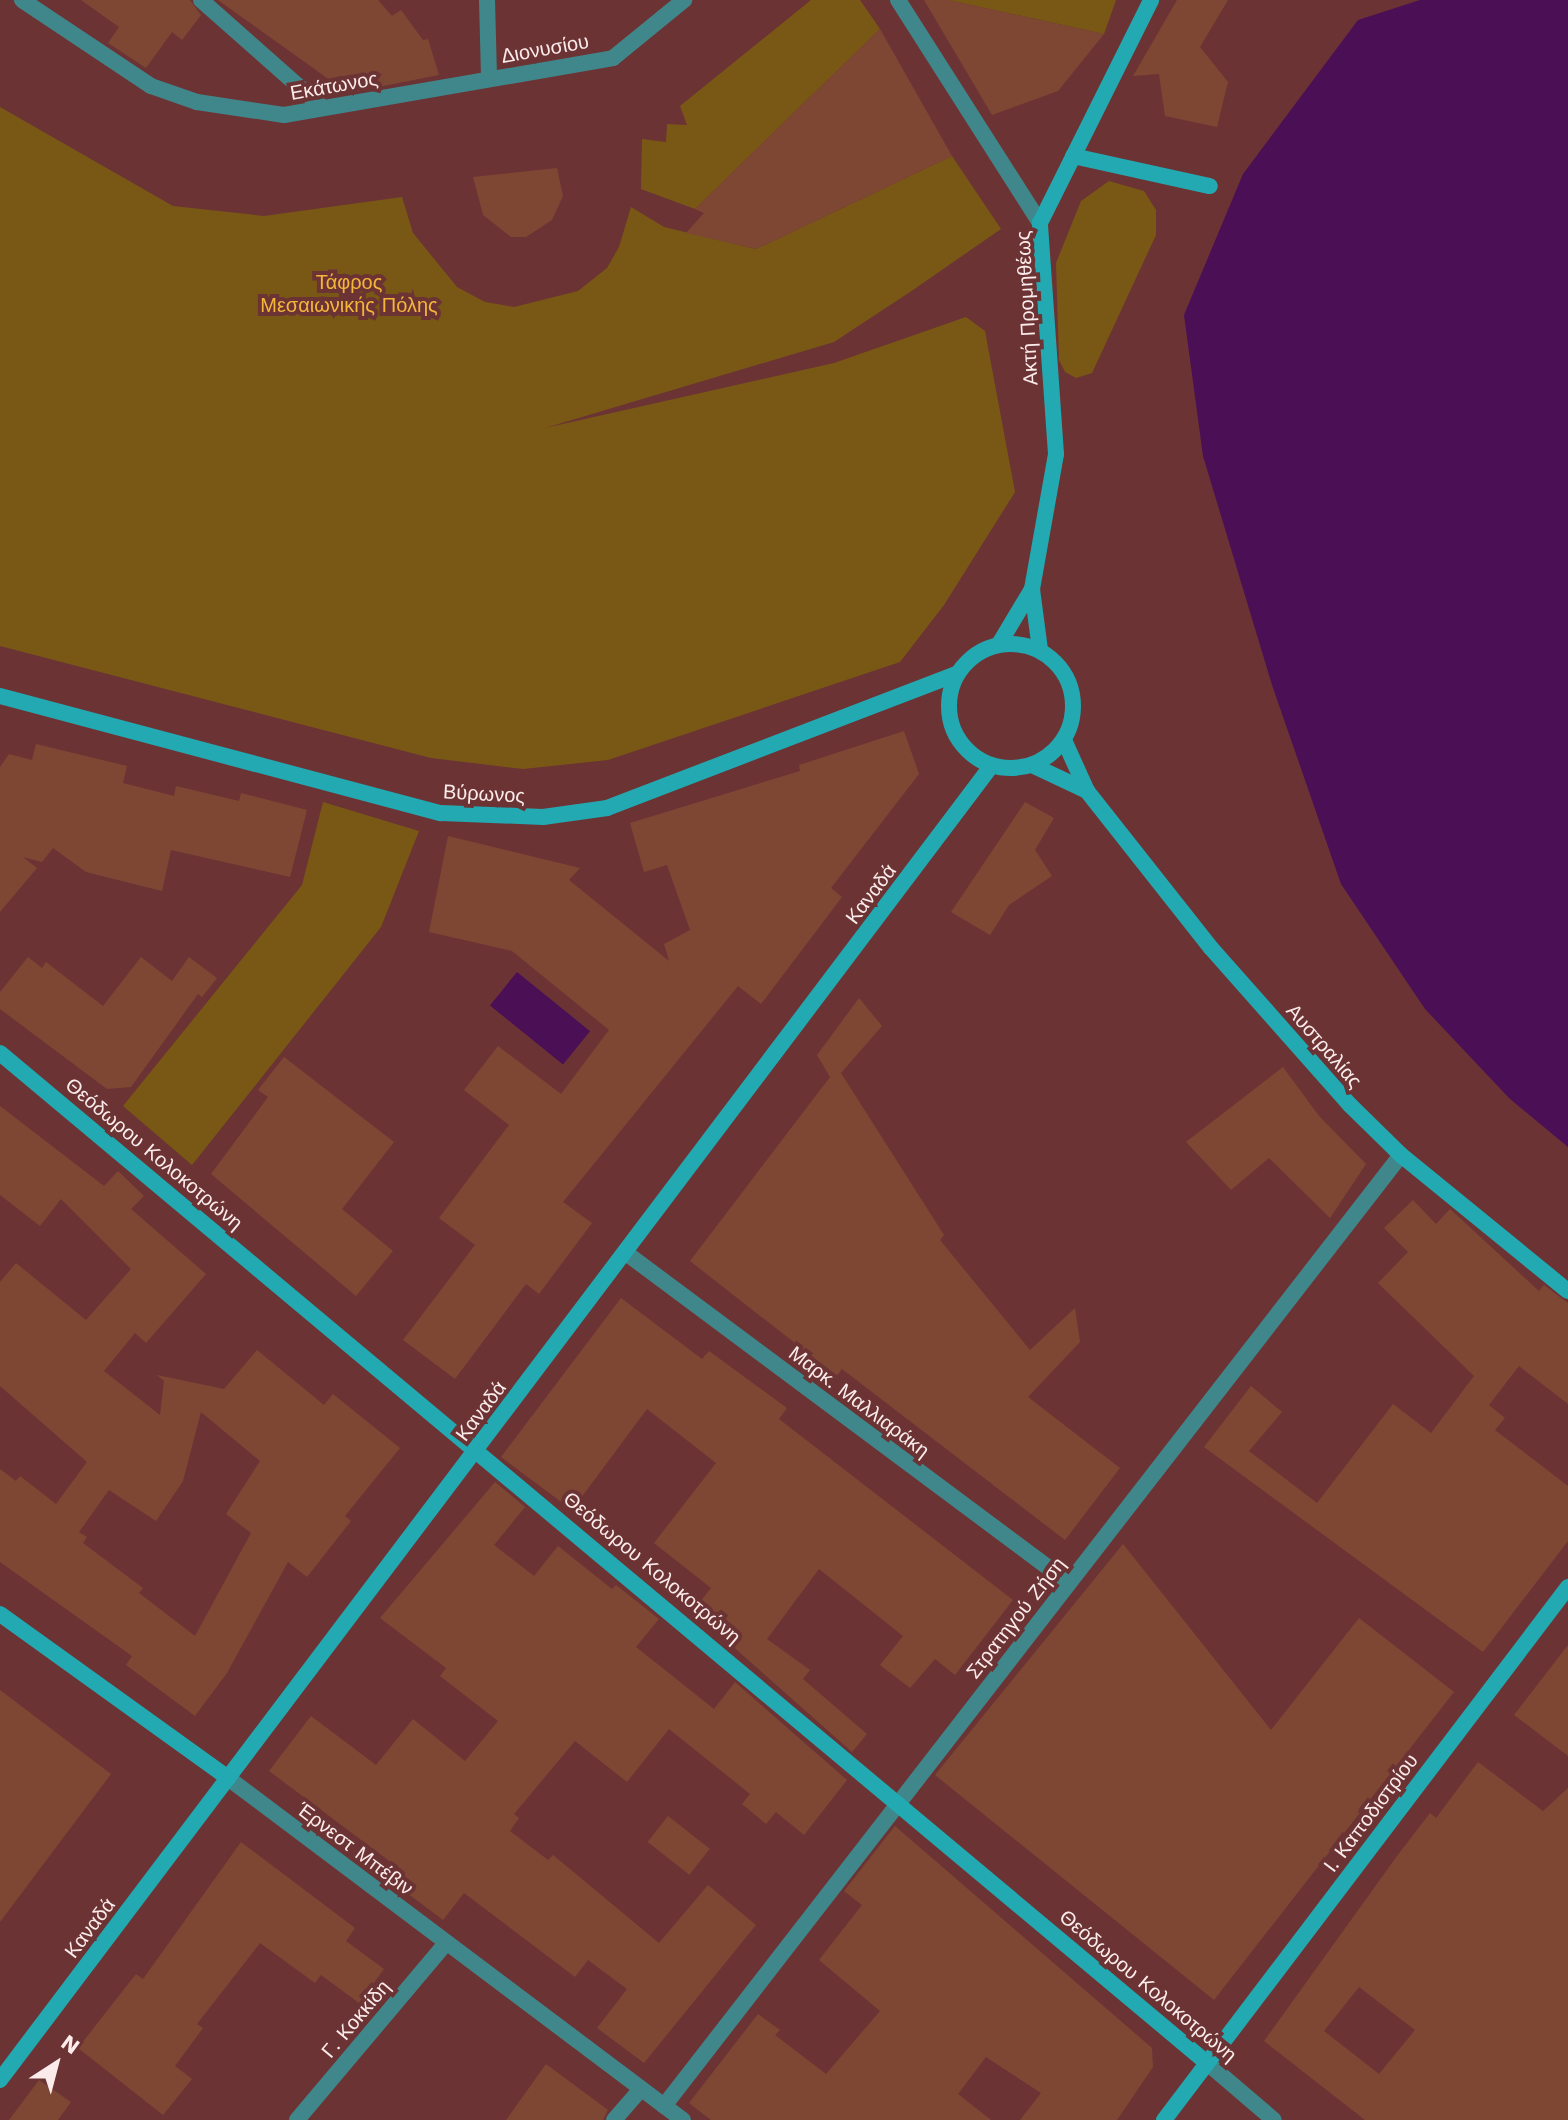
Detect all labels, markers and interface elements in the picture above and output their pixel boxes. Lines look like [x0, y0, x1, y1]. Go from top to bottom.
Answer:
street label: Διονυσίου [499, 29, 591, 69]
street label: Εκάτωνος [288, 66, 380, 106]
street label: Ακτή Προμηθέως [1011, 230, 1043, 386]
park label: Τάφρος Μεσαιωνικής Πόλης [260, 270, 438, 317]
street label: Βύρωνος [442, 780, 526, 808]
street label: Καναδά [841, 859, 901, 929]
street label: Αυστραλίας [1281, 999, 1367, 1093]
street label: Θεόδωρου Κολοκοτρώνη [61, 1073, 247, 1235]
street label: Μαρκ. Μαλλιαράκη [784, 1341, 934, 1463]
street label: Καναδά [451, 1376, 511, 1446]
street label: Θεόδωρου Κολοκοτρώνη [559, 1487, 745, 1649]
street label: Στρατηγού Ζήση [961, 1553, 1071, 1683]
street label: Ι. Καποδιστρίου [1319, 1749, 1423, 1877]
street label: Έρνεστ Μπέβιν [292, 1798, 418, 1900]
street label: Καναδά [60, 1893, 120, 1963]
street label: Θεόδωρου Κολοκοτρώνη [1055, 1905, 1241, 2067]
street label: Γ. Κοκκίδη [317, 1975, 395, 2063]
north arrow [16, 2024, 96, 2104]
text: N [56, 2029, 84, 2059]

